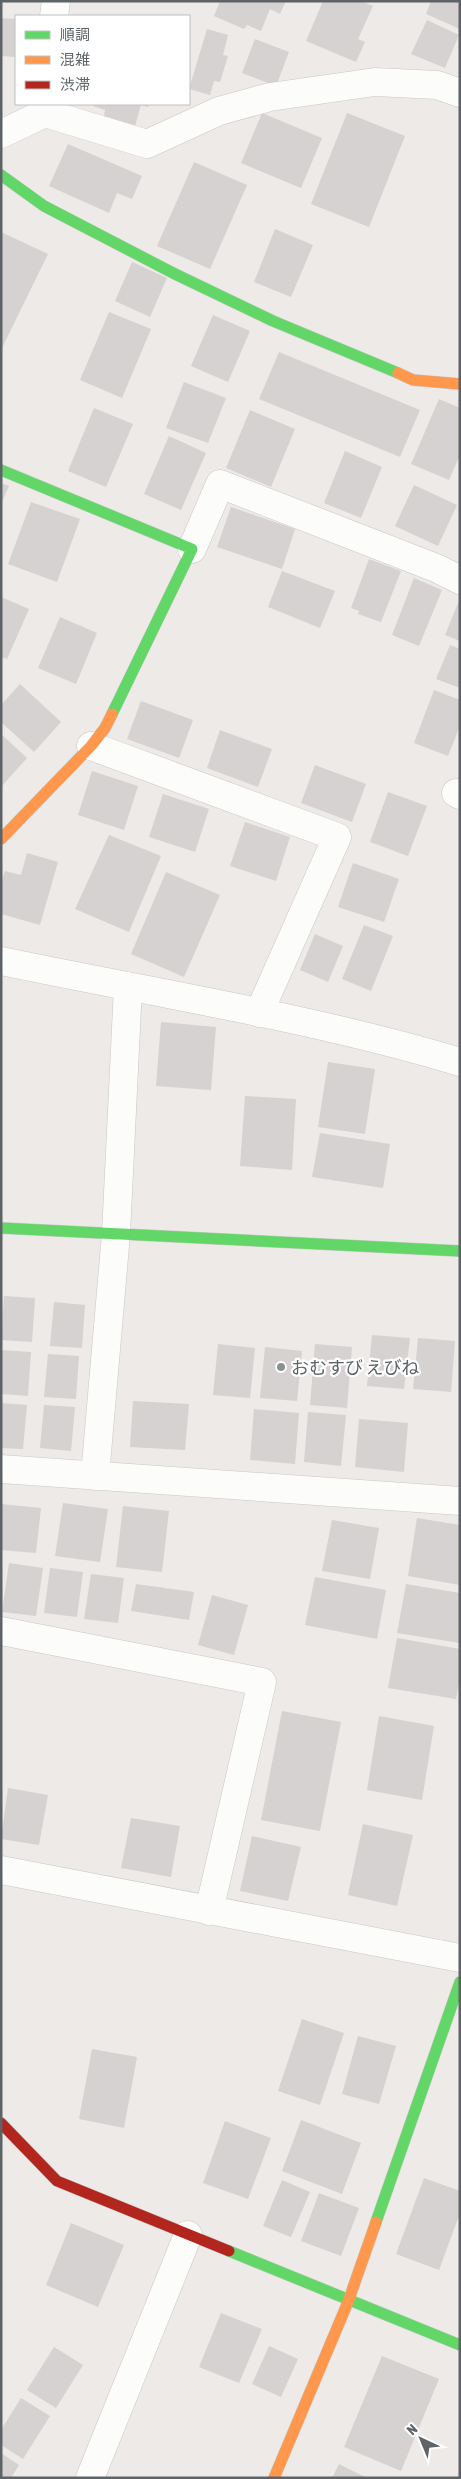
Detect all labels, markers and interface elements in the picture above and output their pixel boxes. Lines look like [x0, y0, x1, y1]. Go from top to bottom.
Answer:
legend [15, 15, 190, 105]
text: 順調 [60, 26, 90, 43]
text: 混雑 [60, 51, 90, 68]
text: 渋滞 [60, 76, 90, 93]
place label: おむすび えびね [291, 1357, 419, 1378]
marker: おむすび えびね [275, 1361, 287, 1373]
north arrow [396, 2414, 446, 2464]
text: N [403, 2421, 420, 2438]

